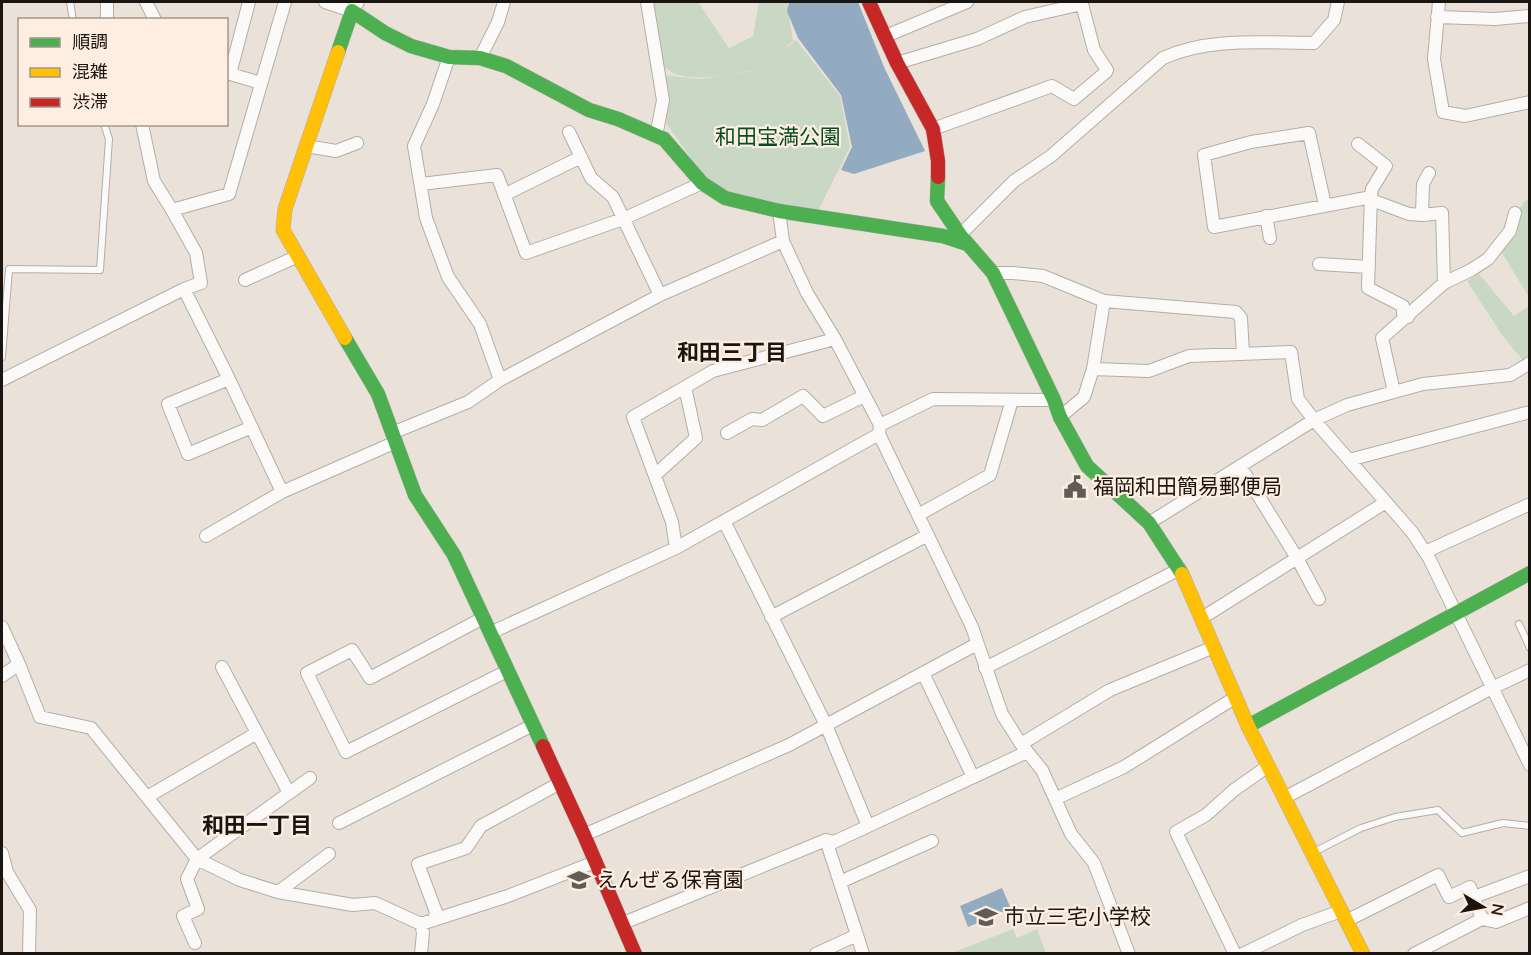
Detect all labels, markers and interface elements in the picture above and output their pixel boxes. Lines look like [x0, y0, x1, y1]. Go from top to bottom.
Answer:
legend [18, 18, 228, 126]
text: 順調 [72, 30, 108, 54]
text: 混雑 [72, 60, 108, 84]
text: 渋滞 [72, 90, 108, 114]
park label: 和田宝満公園 [715, 123, 841, 151]
district label: 和田三丁目 [677, 338, 787, 368]
place label: 福岡和田簡易郵便局 [1093, 473, 1282, 501]
public building icon: 福岡和田簡易郵便局 [1062, 474, 1088, 500]
district label: 和田一丁目 [202, 811, 312, 841]
place label: えんぜる保育園 [597, 866, 744, 894]
school or university icon: えんぜる保育園 [566, 867, 592, 893]
north arrow [1453, 877, 1513, 937]
text: N [1485, 902, 1509, 917]
place label: 市立三宅小学校 [1004, 903, 1151, 931]
school or university icon: 市立三宅小学校 [973, 904, 999, 930]

